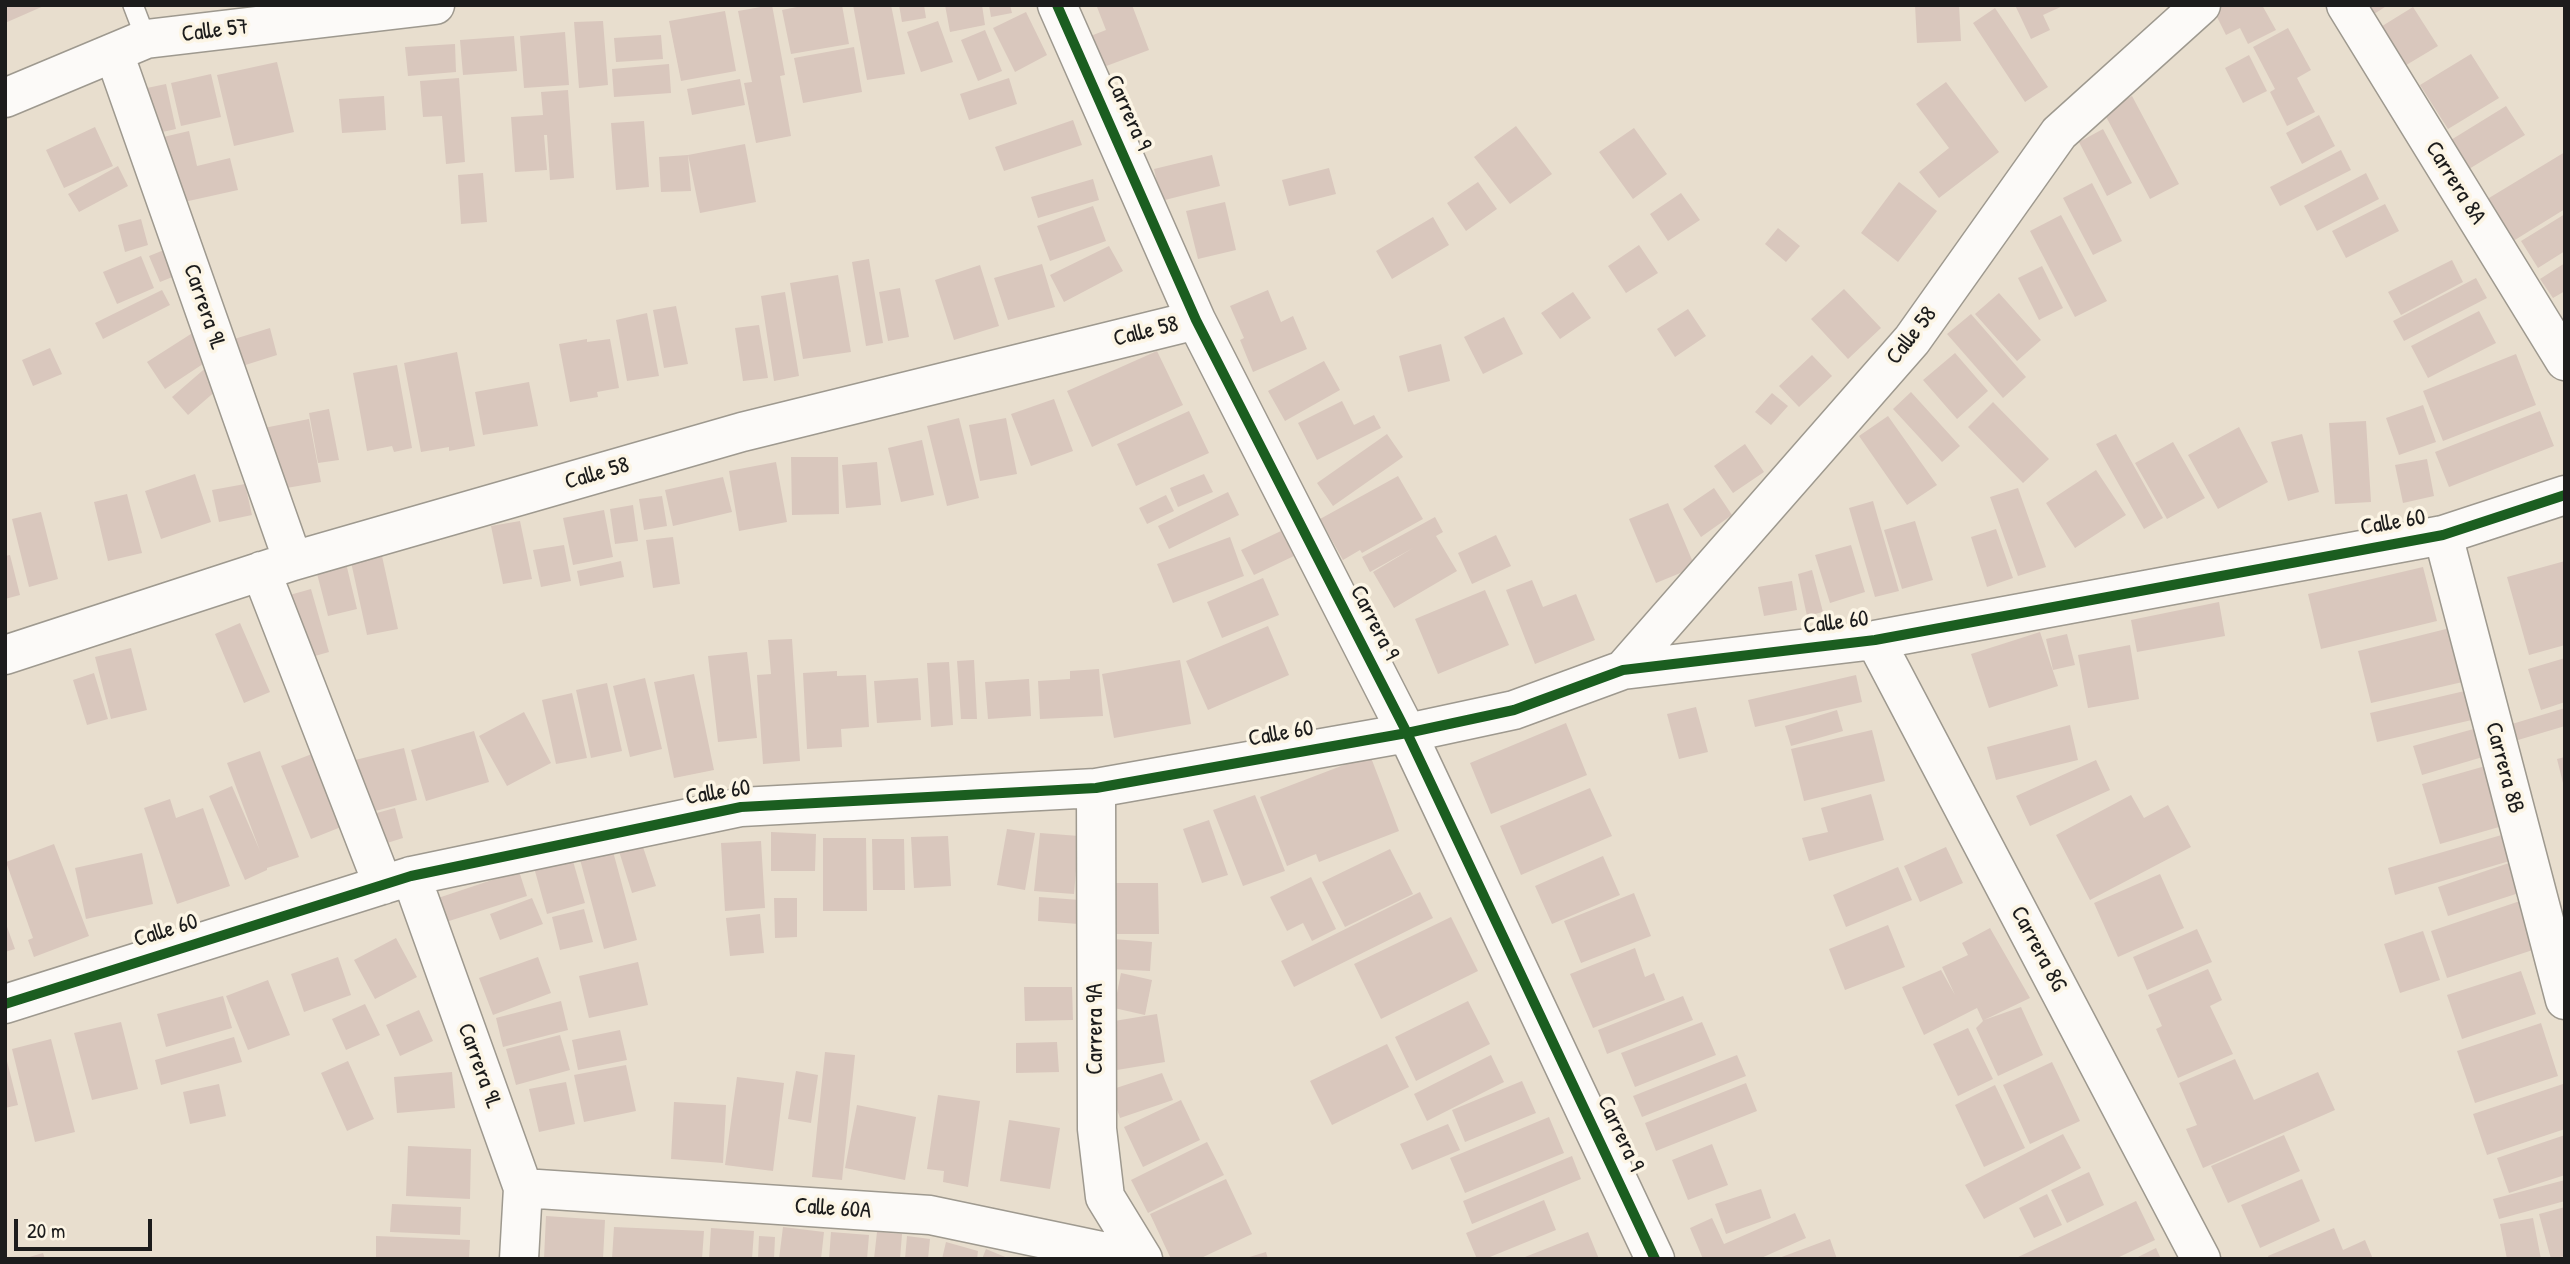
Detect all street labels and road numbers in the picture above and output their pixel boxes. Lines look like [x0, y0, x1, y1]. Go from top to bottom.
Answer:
street label: Calle 57 [180, 13, 250, 49]
street label: Carrera 9 [1099, 71, 1157, 155]
street label: Carrera 8A [2419, 136, 2491, 230]
street label: Carrera 9L [177, 261, 231, 353]
street label: Calle 58 [1881, 302, 1943, 370]
street label: Calle 58 [1111, 311, 1181, 353]
street label: Calle 58 [562, 452, 632, 496]
street label: Calle 60 [2358, 504, 2428, 542]
street label: Carrera 9 [1344, 581, 1404, 665]
street label: Calle 60 [1802, 605, 1870, 641]
street label: Calle 60 [1246, 715, 1316, 753]
street label: Carrera 8B [2479, 719, 2529, 817]
street label: Calle 60 [684, 774, 752, 812]
street label: Carrera 8G [2004, 902, 2072, 996]
street label: Calle 60 [131, 908, 201, 954]
street label: Carrera 9A [1082, 983, 1110, 1075]
street label: Carrera 9L [451, 1020, 507, 1112]
street label: Carrera 9 [1591, 1092, 1649, 1176]
street label: Calle 60A [794, 1193, 872, 1225]

